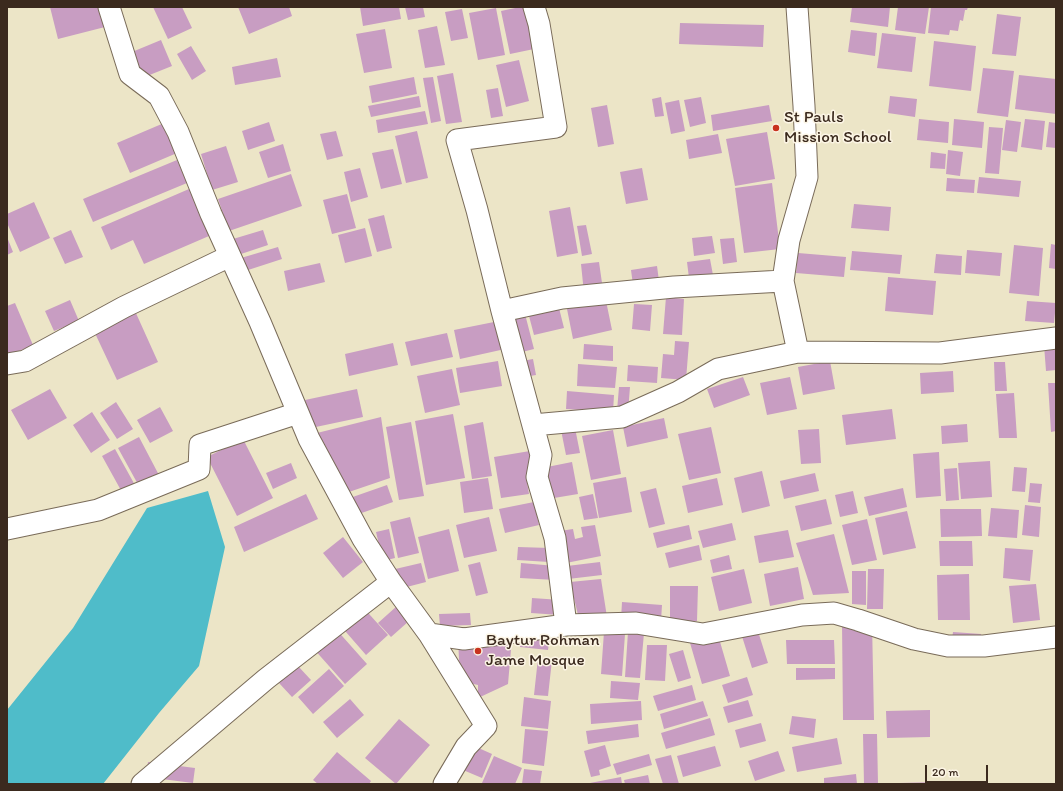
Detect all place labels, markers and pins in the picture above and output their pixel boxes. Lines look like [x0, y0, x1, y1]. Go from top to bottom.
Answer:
place label: St Pauls Mission School [784, 108, 892, 148]
marker: St Pauls Mission School [771, 123, 781, 133]
place label: Baytur Rohman Jame Mosque [486, 631, 600, 671]
marker: Baytur Rohman Jame Mosque [473, 646, 483, 656]

